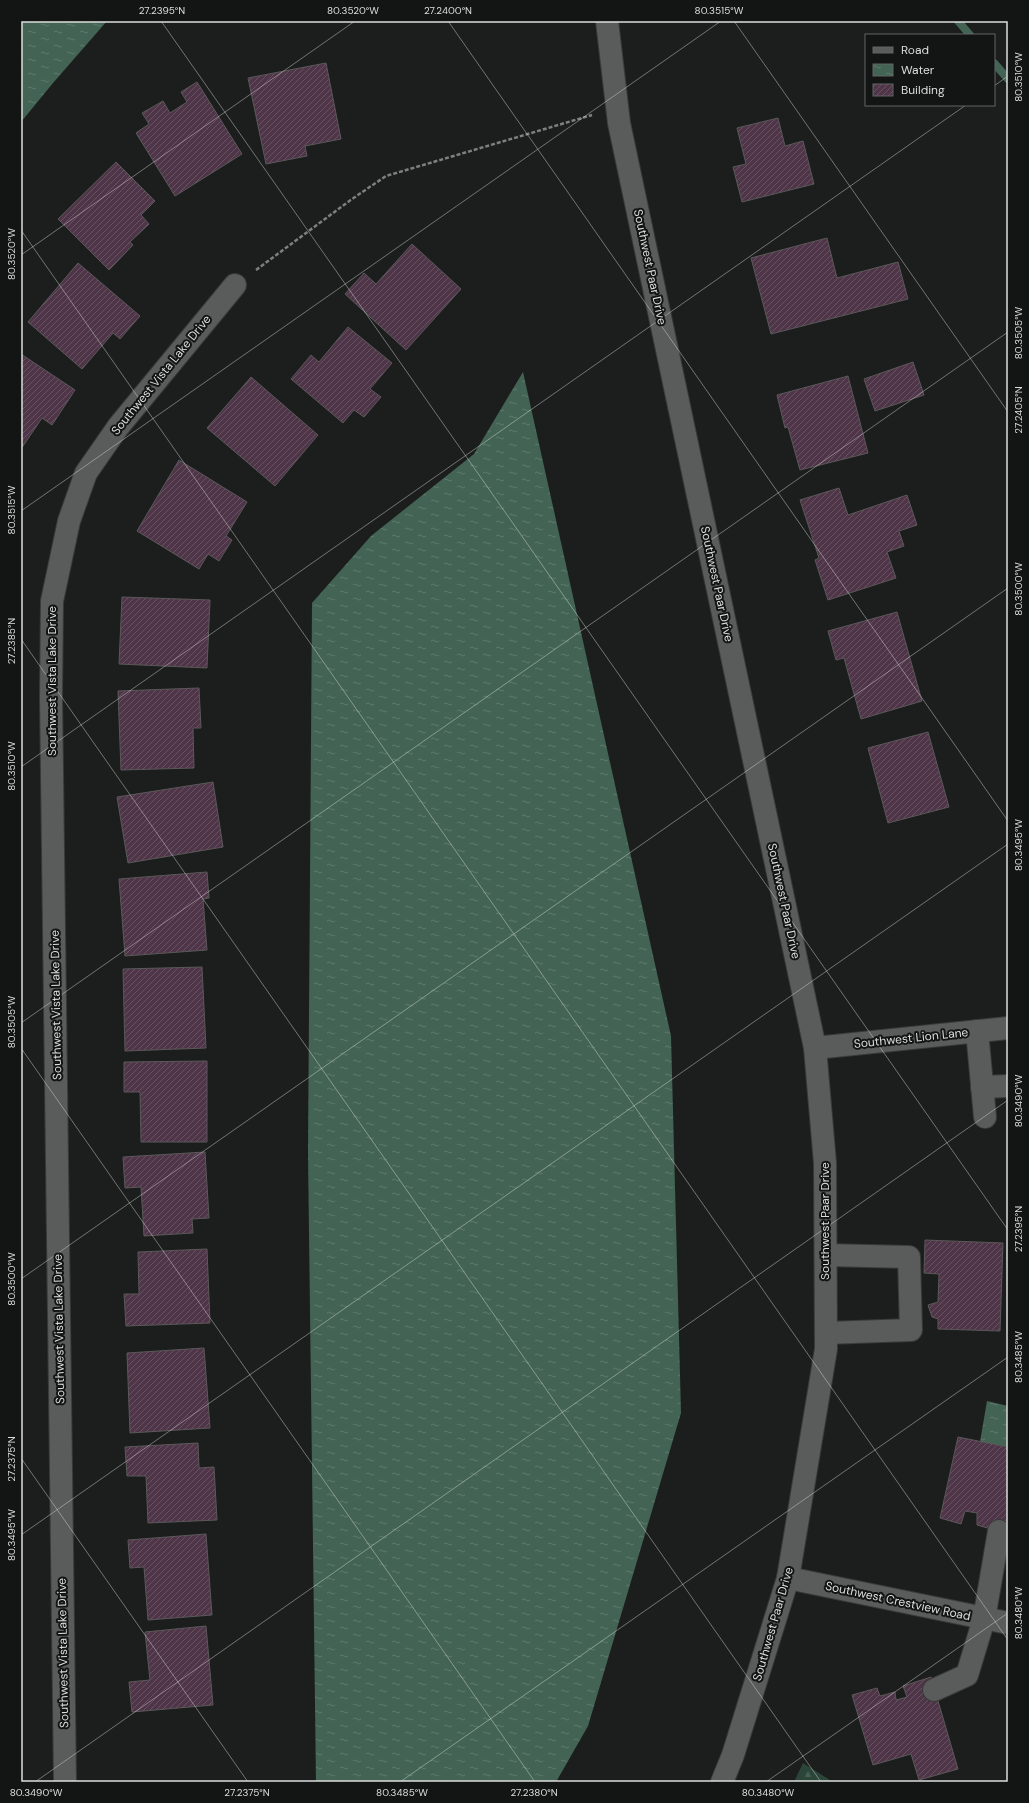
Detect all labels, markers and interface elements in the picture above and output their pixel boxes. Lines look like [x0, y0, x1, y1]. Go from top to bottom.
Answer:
text: 27.2395°N [139, 4, 185, 17]
text: 80.3520°W [327, 4, 379, 17]
text: 27.2400°N [424, 4, 472, 17]
text: 80.3515°W [695, 4, 744, 17]
legend [865, 34, 995, 106]
text: Road [901, 42, 929, 58]
text: 80.3510°W [1012, 52, 1025, 102]
text: Water [901, 62, 935, 78]
text: Building [901, 82, 945, 98]
street label: Southwest Paar Drive [630, 208, 670, 326]
text: 80.3520°W [5, 228, 18, 280]
text: 80.3505°W [1012, 306, 1025, 359]
street label: Southwest Vista Lake Drive [108, 312, 215, 438]
text: 27.2405°N [1012, 386, 1025, 434]
text: 80.3515°W [5, 485, 18, 534]
street label: Southwest Paar Drive [697, 525, 737, 643]
text: 80.3500°W [1012, 562, 1025, 616]
street label: Southwest Vista Lake Drive [44, 606, 60, 756]
text: 27.2385°N [5, 618, 18, 664]
text: 80.3510°W [5, 741, 18, 791]
text: 80.3495°W [1012, 819, 1025, 871]
street label: Southwest Paar Drive [764, 842, 804, 960]
street label: Southwest Vista Lake Drive [47, 930, 65, 1080]
text: 80.3505°W [5, 995, 18, 1048]
street label: Southwest Lion Lane [853, 1024, 969, 1052]
text: 80.3490°W [1012, 1074, 1025, 1127]
street label: Southwest Paar Drive [817, 1162, 833, 1280]
text: 27.2395°N [1012, 1206, 1025, 1252]
text: 80.3500°W [5, 1252, 18, 1306]
street label: Southwest Vista Lake Drive [50, 1254, 68, 1404]
text: 80.3485°W [1012, 1331, 1025, 1383]
text: 27.2375°N [5, 1436, 18, 1482]
text: 80.3495°W [5, 1509, 18, 1561]
street label: Southwest Paar Drive [749, 1565, 797, 1683]
street label: Southwest Vista Lake Drive [54, 1578, 72, 1728]
street label: Southwest Crestview Road [824, 1578, 972, 1624]
text: 80.3480°W [1012, 1586, 1025, 1639]
text: 80.3490°W [10, 1786, 63, 1799]
text: 27.2375°N [224, 1786, 270, 1799]
text: 80.3485°W [376, 1786, 428, 1799]
text: 27.2380°N [510, 1786, 558, 1799]
text: 80.3480°W [742, 1786, 795, 1799]

